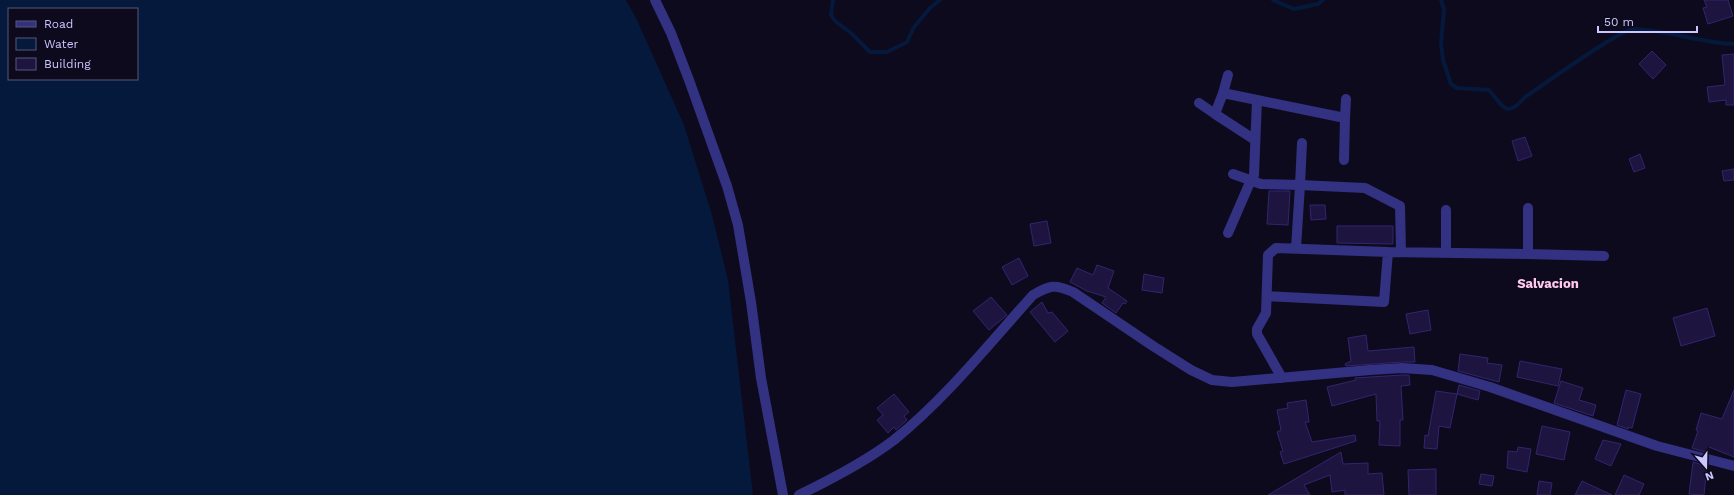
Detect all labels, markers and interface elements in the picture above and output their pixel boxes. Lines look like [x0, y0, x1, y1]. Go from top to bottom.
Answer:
legend [8, 8, 138, 80]
scale bar [1598, 8, 1697, 34]
text: 50 m [1604, 15, 1634, 29]
text: Road [44, 17, 73, 31]
text: Water [44, 37, 79, 51]
text: Building [44, 57, 91, 71]
district label: Salvacion [1517, 276, 1579, 291]
north arrow [1686, 447, 1726, 487]
text: N [1703, 468, 1715, 483]

